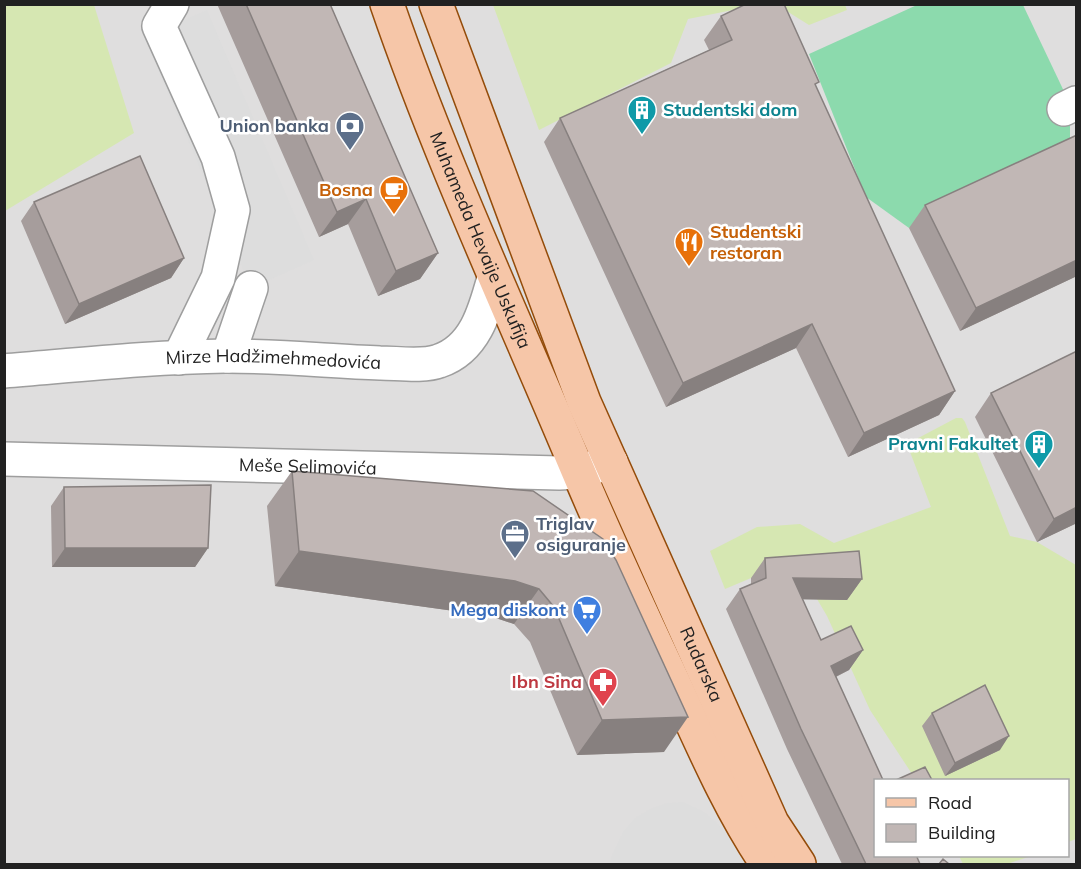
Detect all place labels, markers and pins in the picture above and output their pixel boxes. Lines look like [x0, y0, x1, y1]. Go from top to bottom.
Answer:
building icon: Studentski dom [626, 94, 658, 136]
place label: Studentski dom [663, 98, 797, 121]
bank icon: Union banka [334, 110, 366, 152]
place label: Union banka [220, 114, 329, 137]
cafe icon: Bosna [378, 174, 410, 216]
place label: Bosna [319, 178, 373, 201]
place label: Studentski restoran [710, 220, 801, 264]
restaurant icon: Studentski restoran [673, 226, 705, 268]
building icon: Pravni Fakultet [1023, 428, 1055, 470]
place label: Pravni Fakultet [888, 432, 1018, 455]
place label: Triglav osiguranje [536, 512, 626, 556]
office icon: Triglav osiguranje [499, 518, 531, 560]
supermarket icon: Mega diskont [571, 594, 603, 636]
place label: Mega diskont [450, 598, 566, 621]
pharmacy icon: Ibn Sina [587, 666, 619, 708]
place label: Ibn Sina [512, 670, 582, 693]

